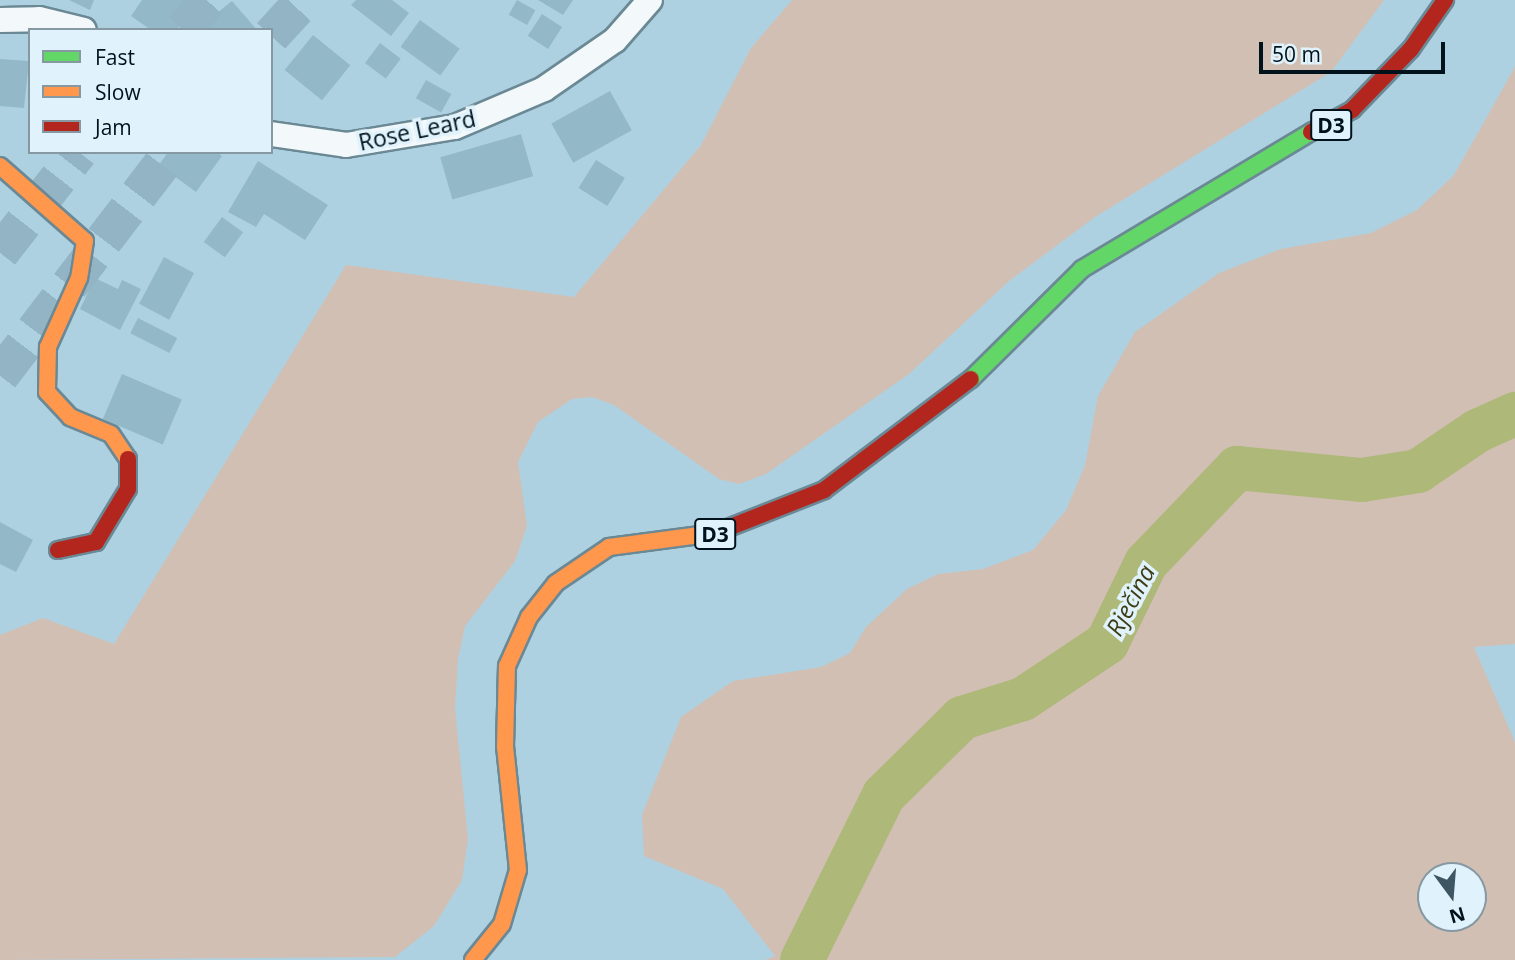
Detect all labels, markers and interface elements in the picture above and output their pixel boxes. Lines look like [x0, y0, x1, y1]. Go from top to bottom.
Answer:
legend [28, 28, 273, 154]
scale bar [1263, 28, 1448, 72]
text: 50 m [1272, 40, 1321, 68]
text: Fast [95, 43, 135, 71]
text: Slow [95, 78, 141, 106]
street label: Rose Leard [356, 104, 478, 156]
road number: D3 [1310, 108, 1352, 142]
text: Jam [95, 113, 132, 141]
road number: D3 [694, 516, 736, 552]
water label: Rječina [1099, 560, 1161, 640]
north arrow [1417, 862, 1487, 932]
text: N [1446, 901, 1468, 930]

